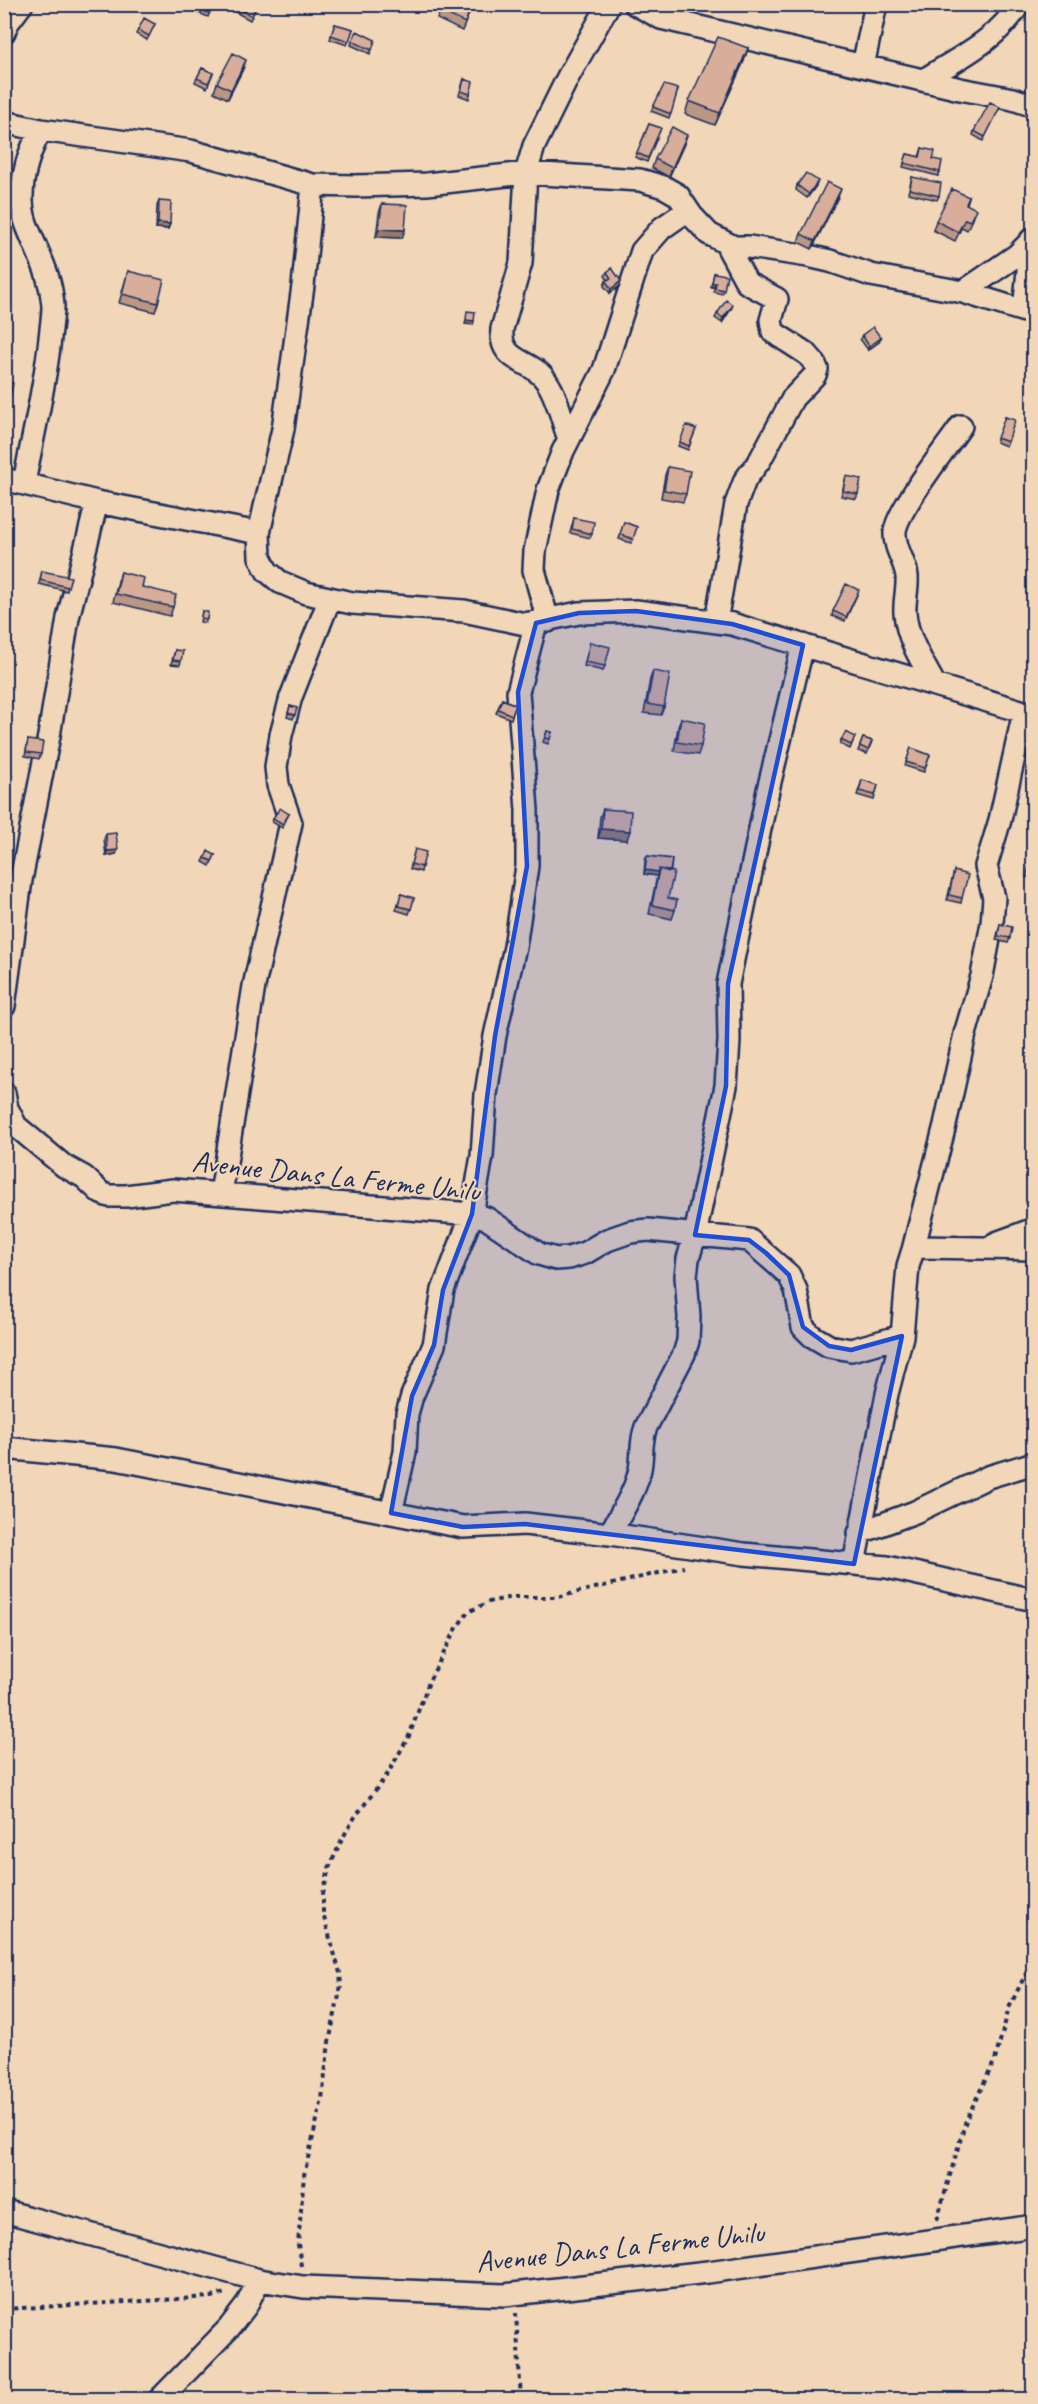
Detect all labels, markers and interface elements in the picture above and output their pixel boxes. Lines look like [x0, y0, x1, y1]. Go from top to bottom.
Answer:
street label: Avenue Dans La Ferme Unilu [190, 1142, 484, 1210]
street label: Avenue Dans La Ferme Unilu [474, 2213, 768, 2281]

